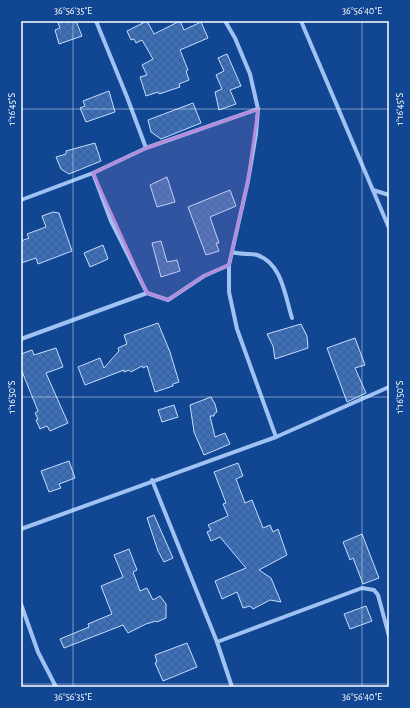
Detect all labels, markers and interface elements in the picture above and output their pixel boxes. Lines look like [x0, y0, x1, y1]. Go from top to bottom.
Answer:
text: 36°56'35"E [54, 6, 92, 16]
text: 36°56'40"E [342, 6, 382, 16]
text: 1°16'45"S [7, 92, 17, 125]
text: 1°16'45"S [395, 92, 405, 125]
text: 1°16'50"S [7, 380, 17, 414]
text: 1°16'50"S [395, 380, 405, 414]
text: 36°56'35"E [54, 692, 92, 702]
text: 36°56'40"E [342, 692, 382, 702]

